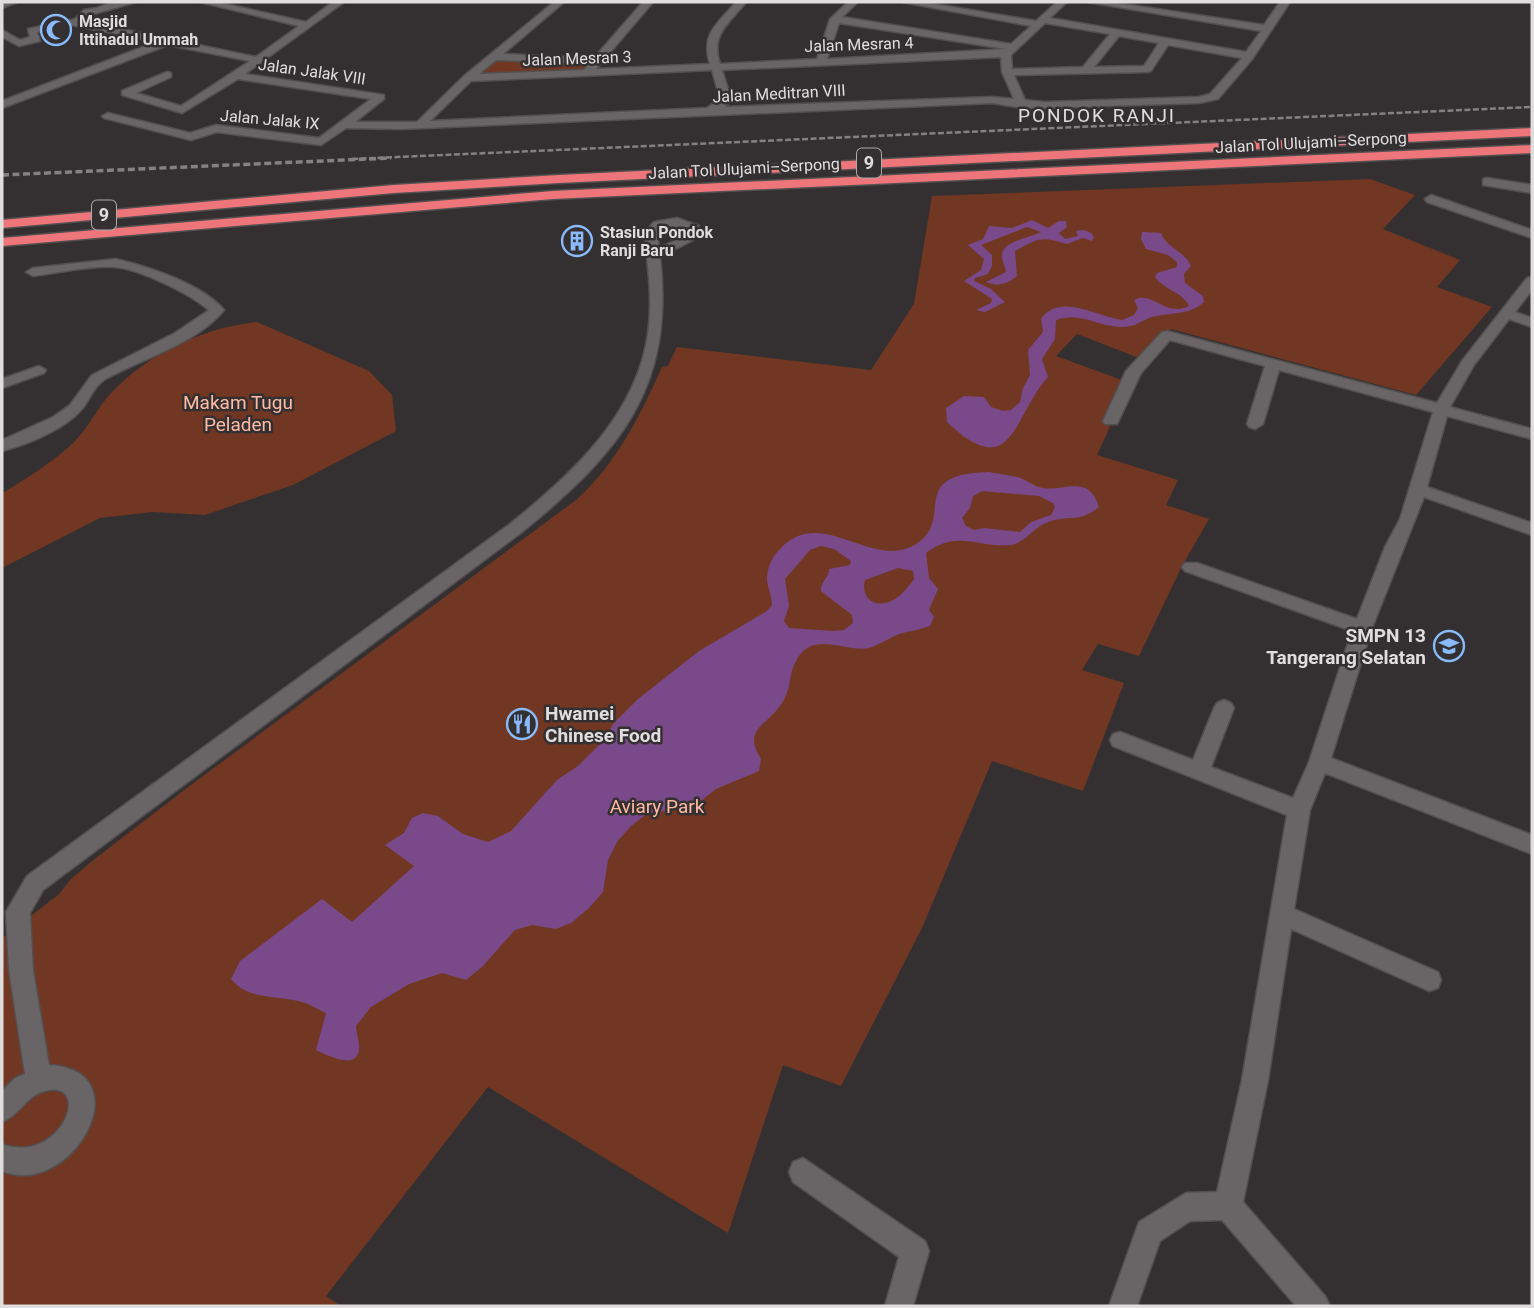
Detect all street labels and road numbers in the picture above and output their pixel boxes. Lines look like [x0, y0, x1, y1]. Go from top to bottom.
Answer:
street label: Jalan Mesran 4 [804, 33, 914, 56]
street label: Jalan Mesran 3 [522, 47, 632, 70]
street label: Jalan Jalak VIII [257, 55, 367, 88]
street label: Jalan Meditran VIII [712, 81, 846, 106]
street label: Jalan Jalak IX [219, 106, 320, 133]
street label: Jalan Tol Ulujami–Serpong [1215, 128, 1407, 157]
road number: 9 [857, 148, 881, 178]
street label: Jalan Tol Ulujami–Serpong [648, 154, 840, 183]
road number: 9 [92, 200, 116, 230]

